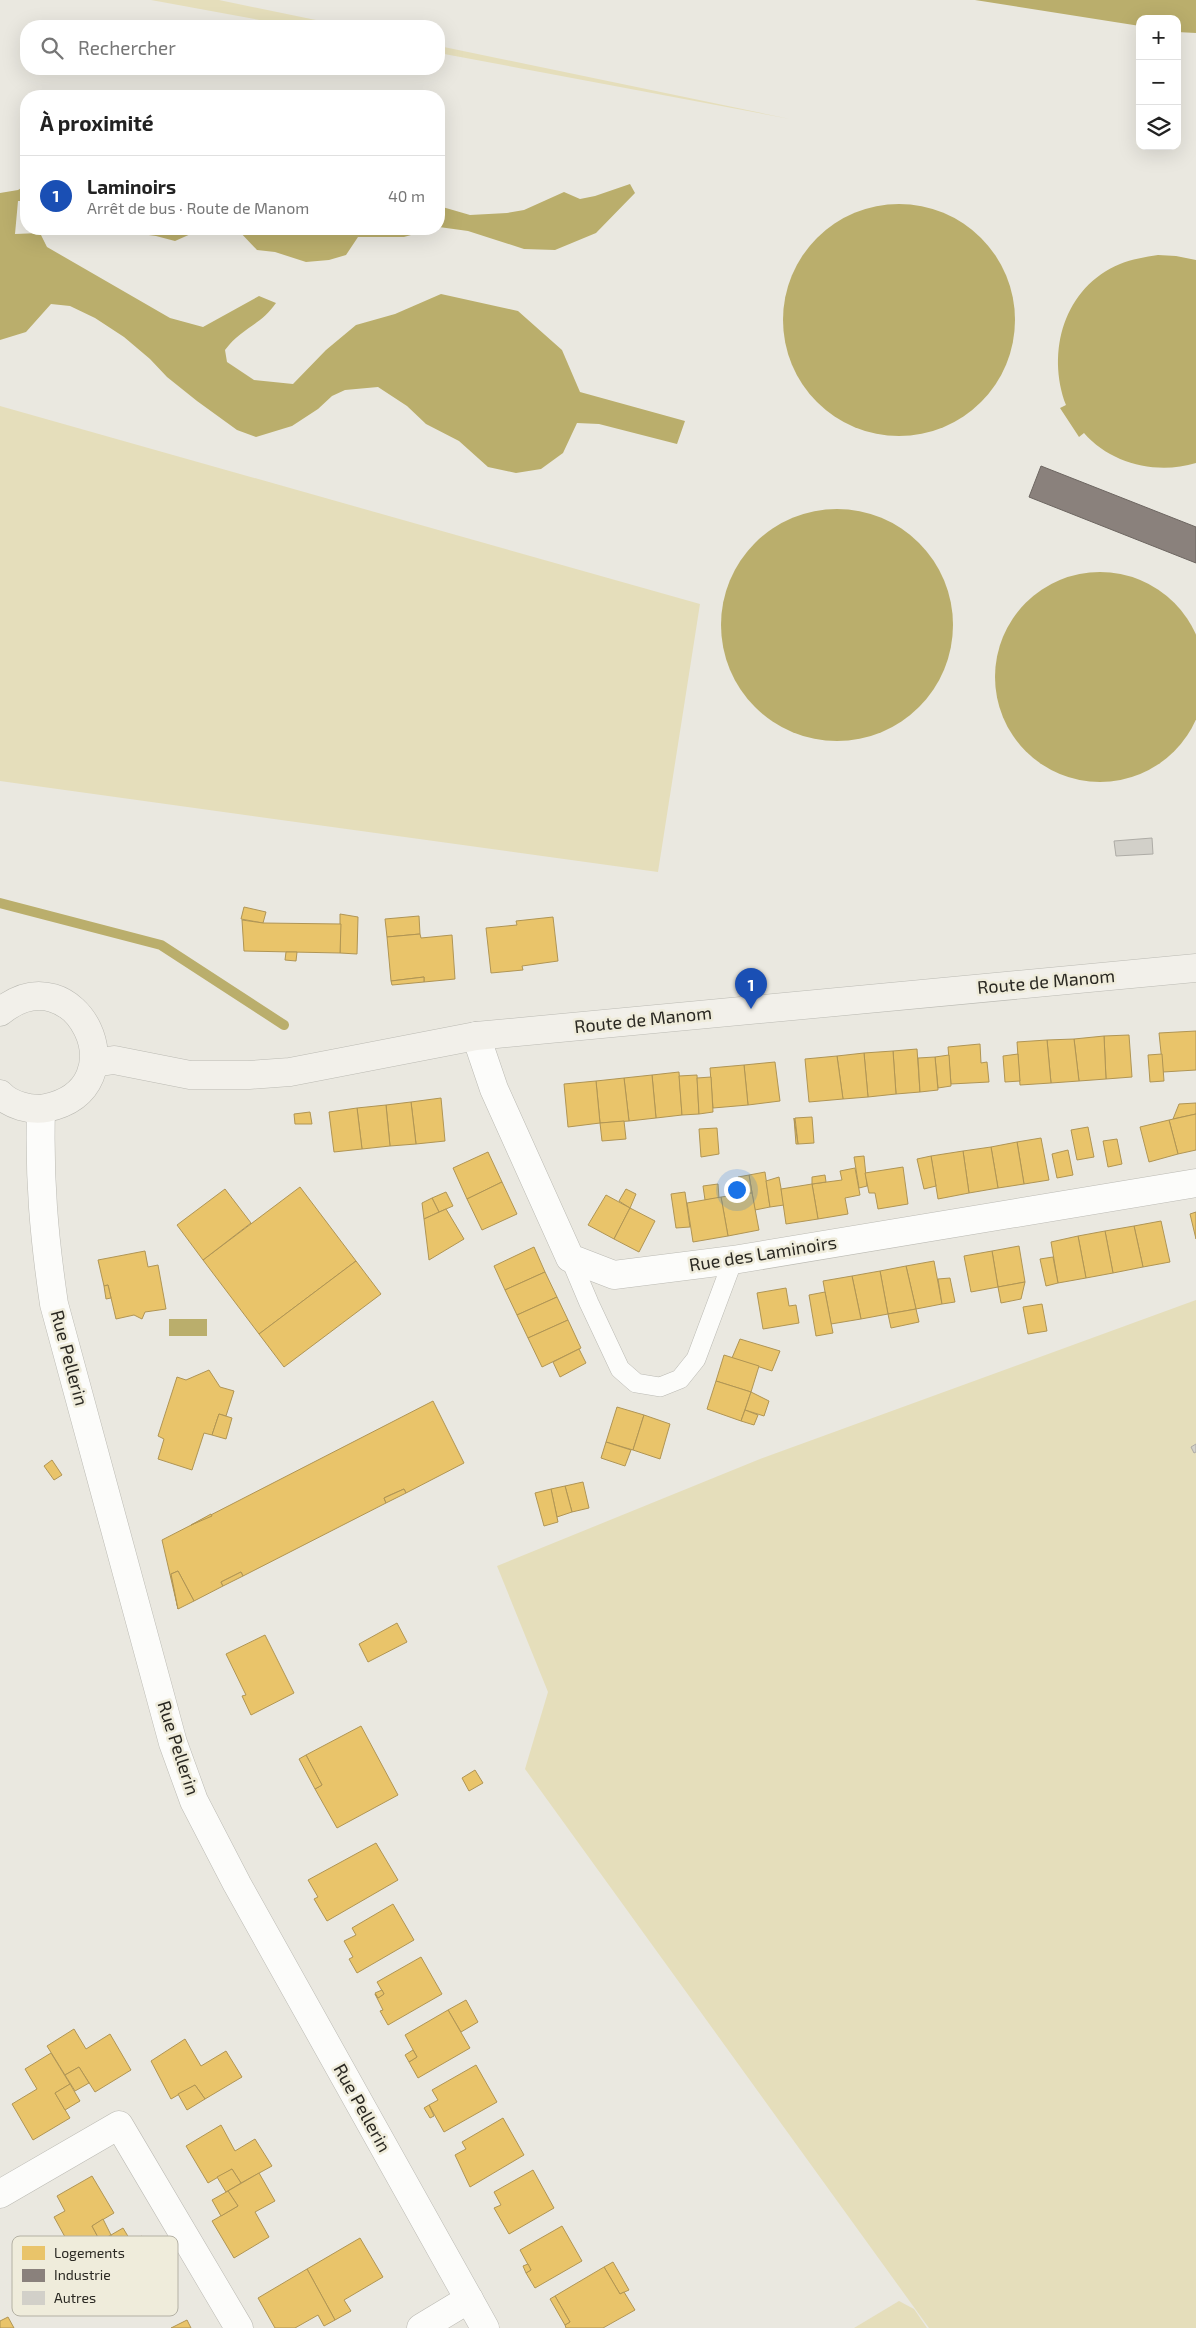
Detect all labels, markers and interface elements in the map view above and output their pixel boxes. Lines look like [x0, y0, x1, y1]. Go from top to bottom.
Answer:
map controls [1136, 15, 1181, 150]
button: + [1136, 15, 1181, 60]
search box [20, 20, 445, 75]
icon: search [38, 34, 66, 62]
text: Rechercher [78, 36, 176, 59]
button: − [1136, 60, 1181, 105]
button: layers [1136, 105, 1181, 150]
text: À proximité [40, 110, 154, 135]
text: Laminoirs [87, 175, 176, 198]
text: 1 [53, 186, 59, 205]
text: 40 m [388, 186, 425, 205]
text: Arrêt de bus · Route de Manom [87, 198, 309, 217]
street label: Route de Manom [976, 964, 1116, 998]
pin: 1 [735, 968, 767, 1009]
street label: Route de Manom [573, 1001, 713, 1037]
your location [724, 1177, 750, 1203]
street label: Rue des Laminoirs [688, 1230, 838, 1276]
street label: Rue Pellerin [47, 1308, 93, 1408]
street label: Rue Pellerin [153, 1698, 205, 1798]
street label: Rue Pellerin [330, 2059, 396, 2156]
legend [12, 2236, 178, 2316]
text: Logements [54, 2244, 125, 2261]
text: Industrie [54, 2266, 111, 2283]
text: Autres [54, 2289, 96, 2306]

